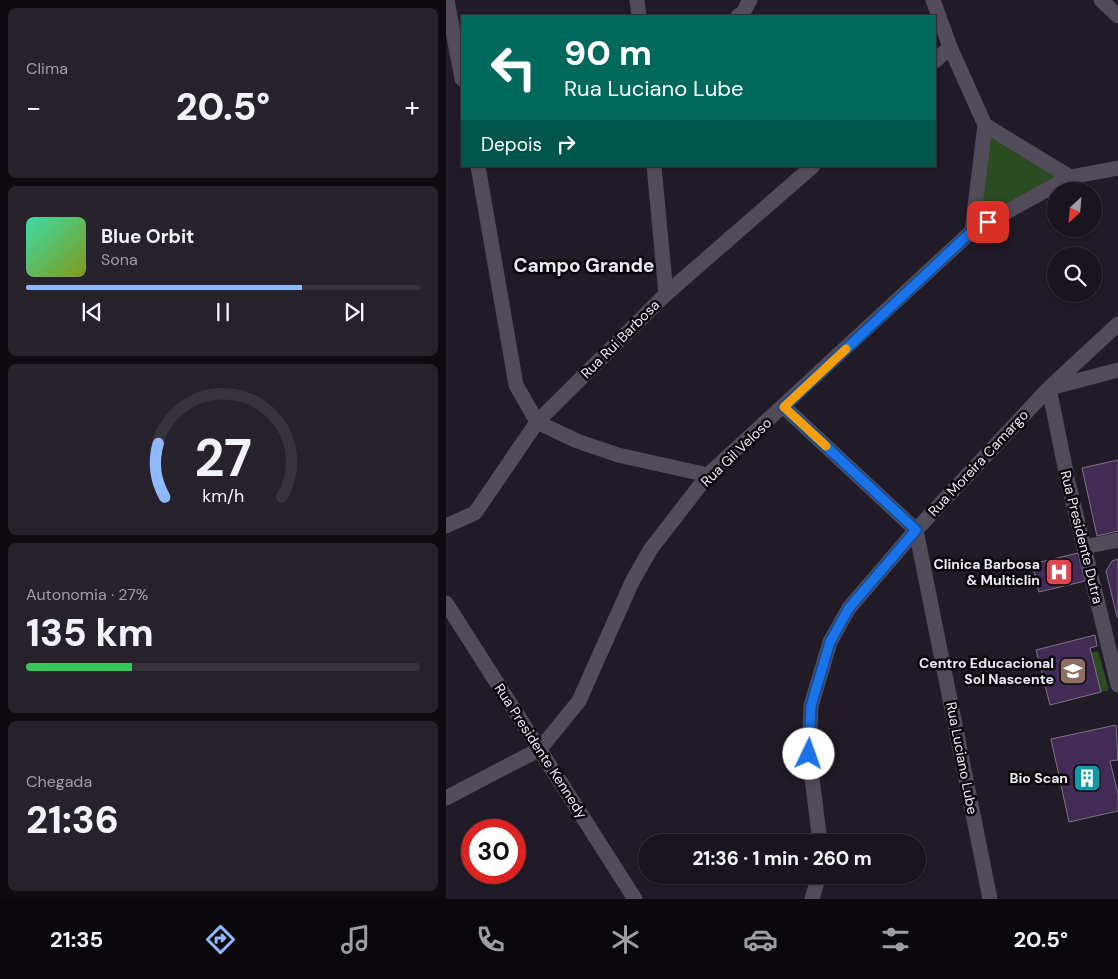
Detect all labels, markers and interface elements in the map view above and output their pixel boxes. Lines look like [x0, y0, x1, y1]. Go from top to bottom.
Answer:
text: 90 m [564, 30, 652, 76]
icon: left [481, 35, 546, 100]
text: Clima [26, 58, 68, 79]
text: Rua Luciano Lube [564, 74, 744, 103]
text: 20.5° [176, 82, 270, 132]
text: − [26, 89, 41, 126]
text: + [405, 89, 420, 126]
icon: right [552, 130, 580, 158]
text: Depois [481, 132, 542, 157]
north arrow [1047, 182, 1102, 238]
map controls [1047, 182, 1102, 302]
pin [967, 201, 1009, 243]
icon: arrive [974, 208, 1002, 236]
text: Blue Orbit [101, 224, 194, 249]
button: search [1047, 247, 1102, 302]
text: Sona [101, 249, 138, 270]
district label: Campo Grande [514, 253, 654, 278]
street label: Rua Rui Barbosa [577, 296, 663, 382]
icon: previous [78, 298, 106, 326]
icon: pause [209, 298, 237, 326]
icon: next [340, 298, 368, 326]
street label: Rua Moreira Camargo [924, 406, 1032, 520]
street label: Rua Gil Veloso [697, 414, 775, 490]
text: 27 [194, 424, 252, 492]
street label: Rua Presidente Dutra [1057, 468, 1107, 606]
text: km/h [202, 484, 244, 508]
place label: Clinica Barbosa & Multiclin [933, 555, 1040, 589]
hospital icon: Clinica Barbosa & Multiclin [1044, 557, 1074, 587]
text: Autonomia · 27% [26, 584, 148, 605]
text: 135 km [26, 608, 154, 658]
place label: Centro Educacional Sol Nascente [919, 654, 1054, 688]
school or university icon: Centro Educacional Sol Nascente [1058, 656, 1088, 686]
street label: Rua Presidente Kennedy [491, 680, 591, 822]
street label: Rua Luciano Lube [942, 700, 982, 816]
position arrow [782, 727, 834, 779]
building icon: Bio Scan [1072, 763, 1102, 793]
place label: Bio Scan [1010, 769, 1068, 787]
text: Chegada [26, 771, 92, 792]
text: 21:36 [26, 795, 119, 845]
speed limit sign: 30 [461, 819, 526, 884]
text: 21:36 · 1 min · 260 m [692, 846, 872, 871]
icon: directions [203, 922, 238, 957]
icon: music [338, 922, 373, 957]
icon: phone [473, 922, 508, 957]
icon: climate [608, 922, 643, 957]
icon: car [743, 922, 778, 957]
icon: filters [878, 922, 913, 957]
text: 21:35 [50, 925, 103, 954]
text: 20.5° [1013, 925, 1068, 954]

